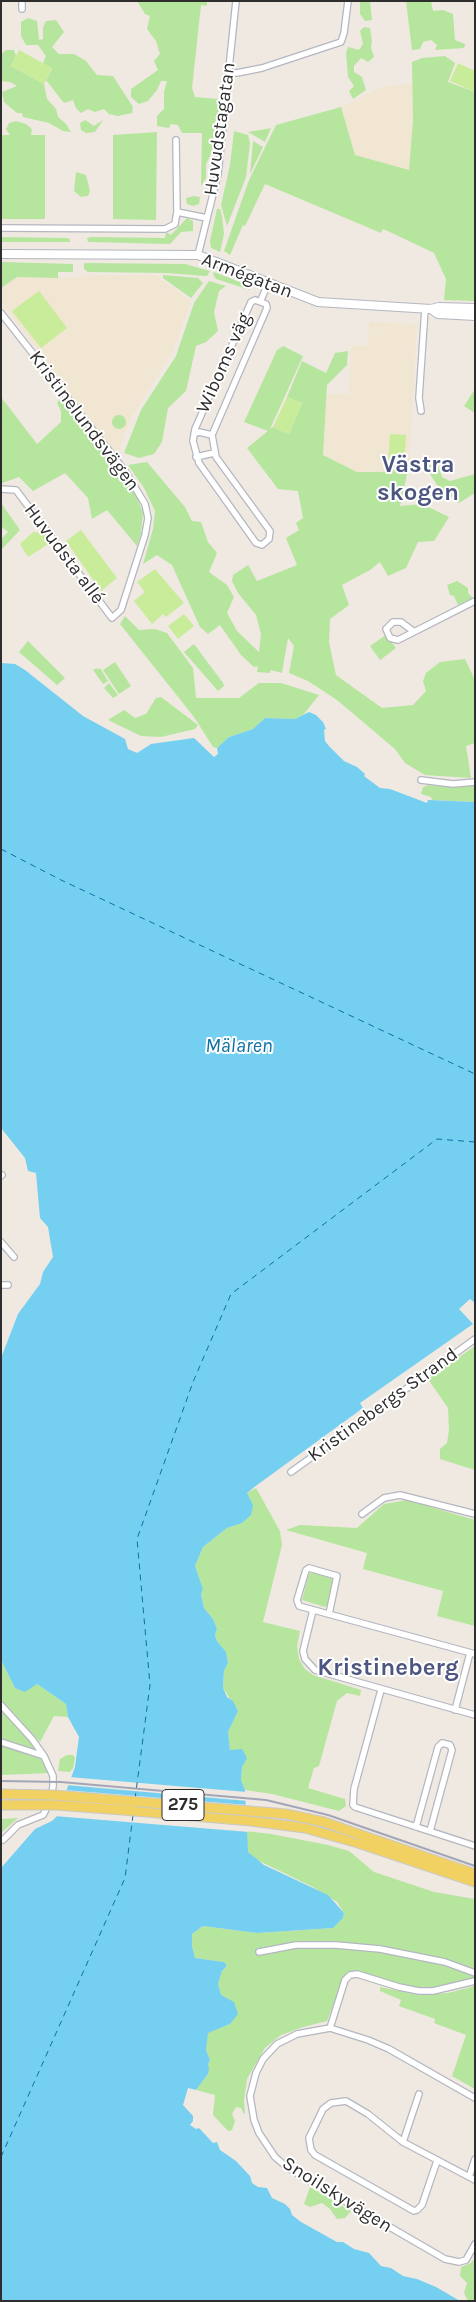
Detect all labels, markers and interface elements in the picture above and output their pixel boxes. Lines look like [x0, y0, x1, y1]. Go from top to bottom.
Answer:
street label: Huvudstagatan [199, 61, 241, 197]
street label: Armégatan [198, 248, 296, 304]
street label: Wiboms väg [192, 309, 256, 417]
street label: Kristinelundsvägen [24, 346, 144, 496]
district label: Västra skogen [377, 451, 459, 507]
street label: Huvudsta allé [19, 499, 109, 609]
water label: Mälaren [205, 1034, 273, 1058]
street label: Kristinebergs Strand [304, 1343, 462, 1467]
district label: Kristineberg [317, 1654, 459, 1682]
road number: 275 [162, 1790, 204, 1820]
street label: Snoilskyvägen [278, 2152, 396, 2238]

